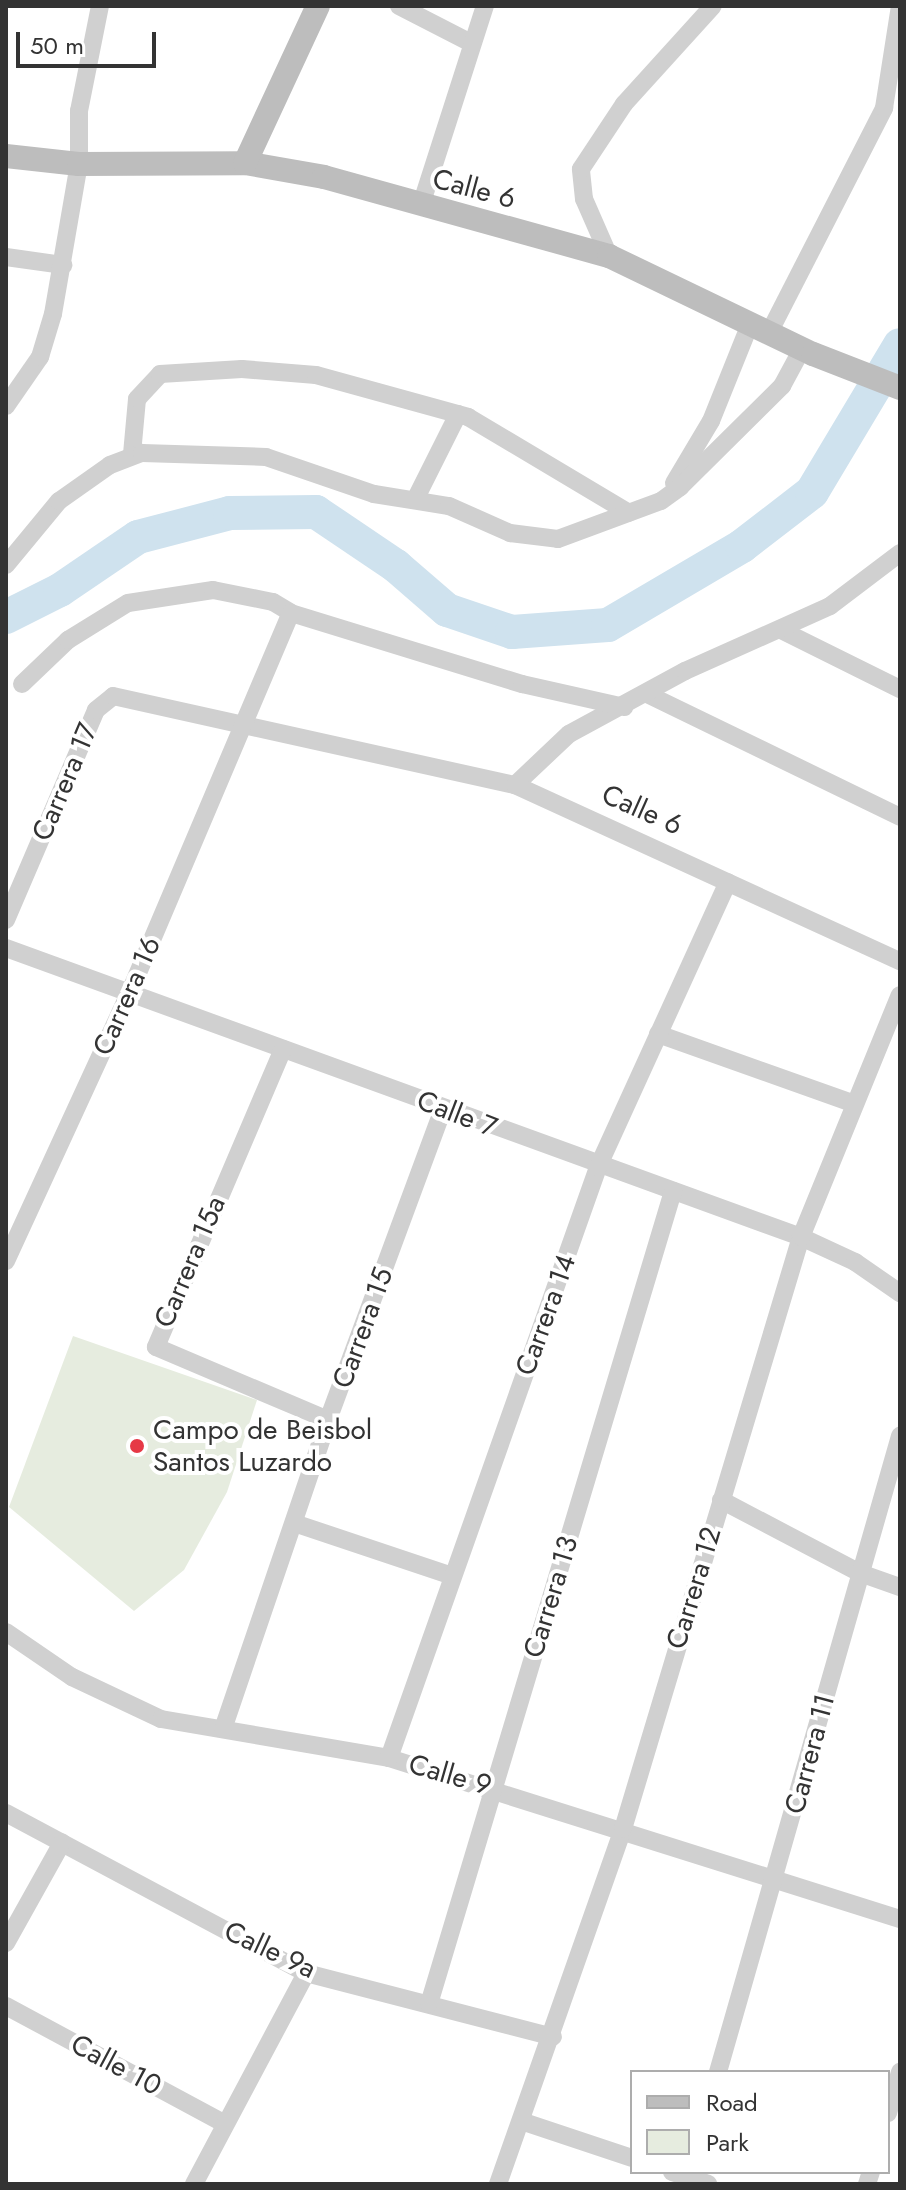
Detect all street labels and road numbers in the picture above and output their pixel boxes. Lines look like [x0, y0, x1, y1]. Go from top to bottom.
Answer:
street label: Calle 6 [429, 162, 519, 216]
street label: Carrera 17 [25, 718, 105, 846]
street label: Calle 6 [597, 777, 687, 843]
street label: Carrera 16 [86, 932, 168, 1060]
street label: Calle 7 [412, 1083, 502, 1145]
street label: Carrera 15a [147, 1191, 233, 1333]
street label: Carrera 14 [509, 1250, 583, 1380]
street label: Carrera 15 [326, 1263, 400, 1393]
street label: Carrera 12 [660, 1523, 728, 1653]
street label: Carrera 13 [517, 1532, 585, 1662]
street label: Carrera 11 [778, 1690, 842, 1818]
street label: Calle 9 [405, 1747, 495, 1803]
street label: Calle 9a [219, 1914, 321, 1986]
street label: Calle 10 [65, 2027, 167, 2103]

